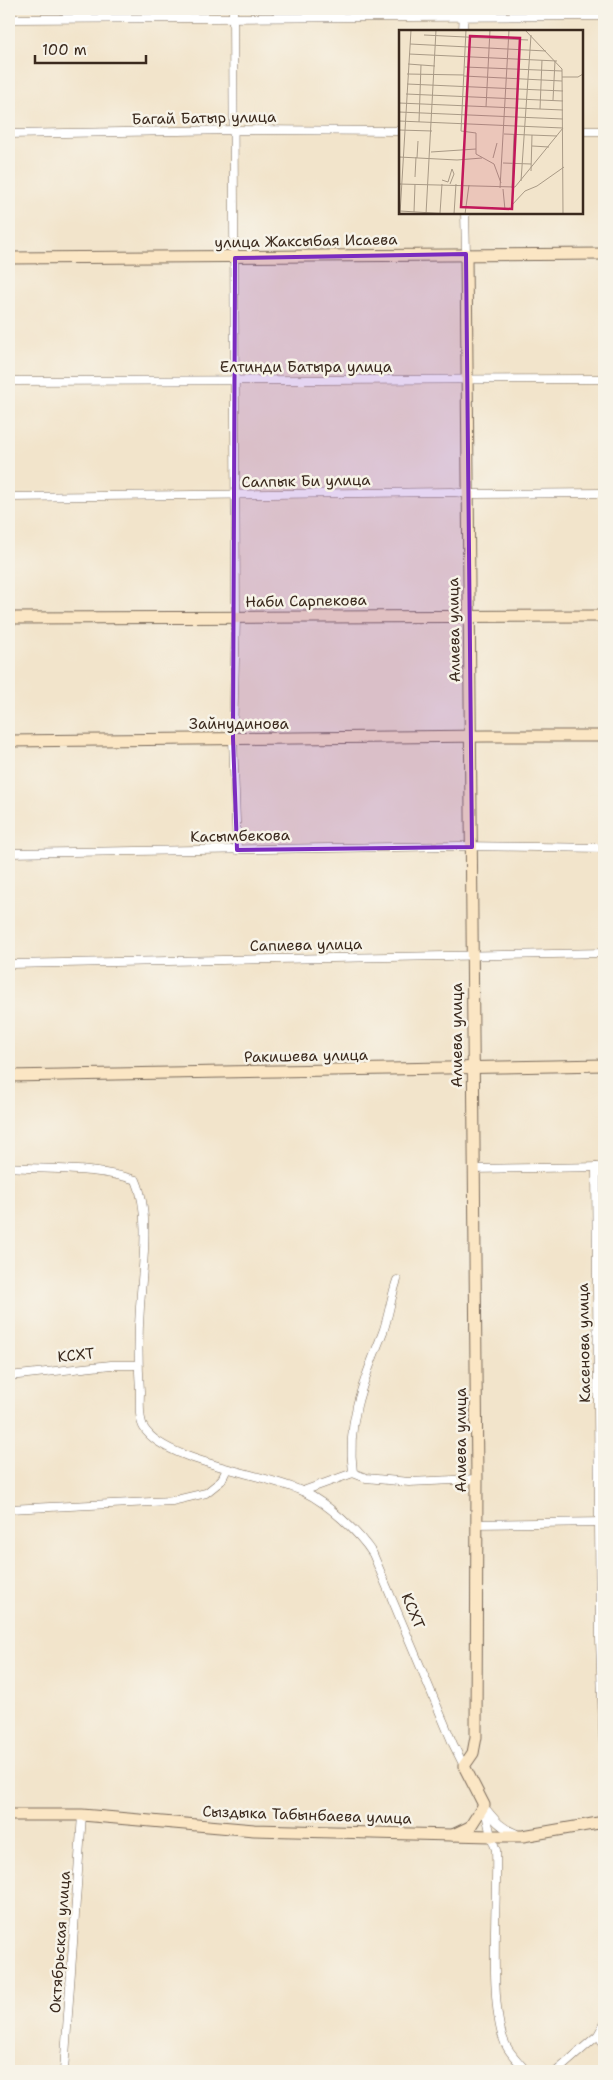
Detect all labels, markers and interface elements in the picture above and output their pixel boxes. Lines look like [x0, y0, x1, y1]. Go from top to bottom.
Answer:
inset map [399, 30, 583, 214]
scale bar [35, 32, 146, 64]
text: 100 m [42, 40, 87, 60]
street label: Багай Батыр улица [131, 107, 277, 129]
street label: улица Жаксыбая Исаева [214, 229, 398, 253]
street label: Елтинди Батыра улица [220, 357, 393, 377]
street label: Салпык Би улица [241, 470, 371, 492]
street label: Алиева улица [443, 577, 465, 683]
street label: Наби Сарпекова [245, 590, 368, 612]
street label: Зайнудинова [189, 714, 290, 734]
street label: Касымбекова [190, 825, 291, 847]
street label: Сапиева улица [250, 934, 363, 956]
street label: Алиева улица [447, 982, 467, 1087]
street label: Ракишева улица [244, 1045, 369, 1067]
street label: Касенова улица [573, 1282, 595, 1403]
street label: КСХТ [56, 1343, 96, 1367]
street label: Алиева улица [451, 1387, 471, 1492]
street label: КСХТ [397, 1590, 429, 1632]
street label: Сыздыка Табынбаева улица [202, 1801, 413, 1829]
street label: Октябрьская улица [45, 1869, 75, 2014]

